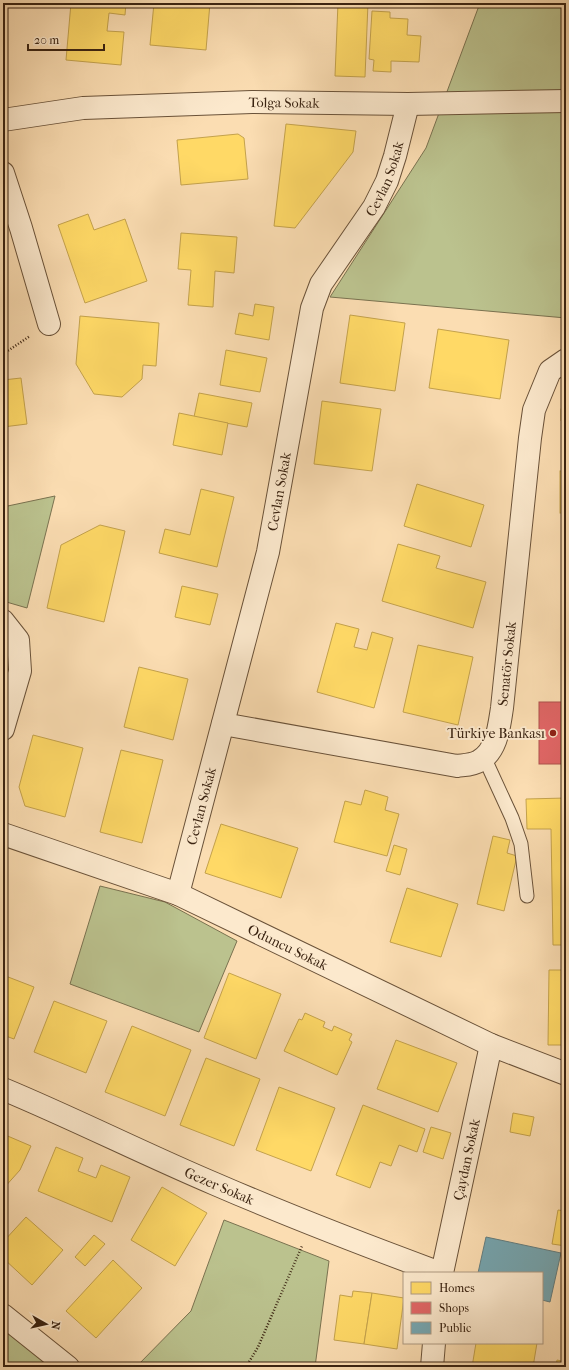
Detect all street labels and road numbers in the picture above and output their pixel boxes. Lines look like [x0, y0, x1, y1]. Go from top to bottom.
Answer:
street label: Tolga Sokak [248, 93, 320, 111]
street label: Cevlan Sokak [362, 139, 407, 220]
street label: Cevlan Sokak [263, 450, 294, 532]
street label: Senatör Sokak [494, 620, 520, 707]
street label: Cevlan Sokak [183, 764, 220, 847]
street label: Oduncu Sokak [245, 920, 331, 974]
street label: Çaydan Sokak [449, 1116, 484, 1202]
street label: Gezer Sokak [182, 1163, 257, 1208]

